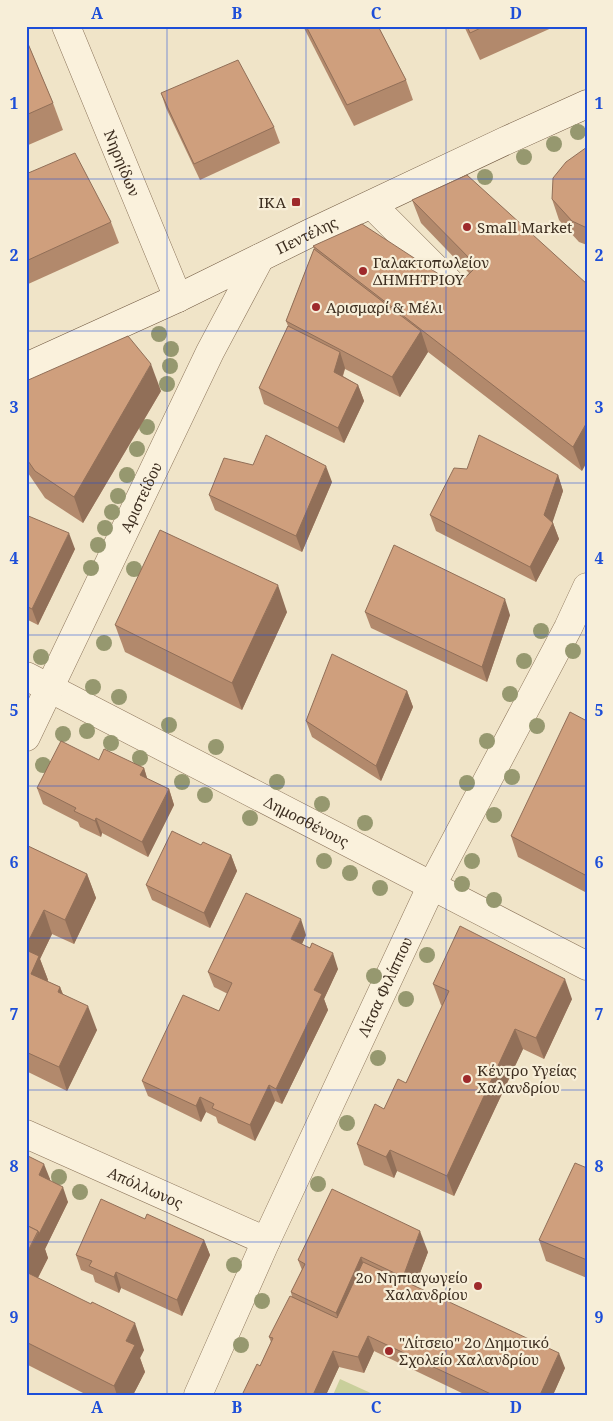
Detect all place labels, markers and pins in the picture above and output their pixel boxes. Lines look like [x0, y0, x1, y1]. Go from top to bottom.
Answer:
place label: ΙΚΑ [259, 192, 286, 212]
marker: ΙΚΑ [290, 196, 302, 208]
place label: Small Market [477, 217, 572, 237]
marker: Small Market [461, 221, 473, 233]
place label: Γαλακτοπωλείον ΔΗΜΗΤΡΙΟΥ [373, 252, 489, 289]
marker: Γαλακτοπωλείον ΔΗΜΗΤΡΙΟΥ [357, 265, 369, 277]
place label: Αρισμαρί & Μέλι [326, 297, 443, 317]
marker: Αρισμαρί & Μέλι [310, 301, 322, 313]
place label: Κέντρο Υγείας Χαλανδρίου [477, 1060, 577, 1097]
marker: Κέντρο Υγείας Χαλανδρίου [461, 1073, 473, 1085]
place label: 2ο Νηπιαγωγείο Χαλανδρίου [355, 1267, 468, 1304]
marker: 2ο Νηπιαγωγείο Χαλανδρίου [472, 1280, 484, 1292]
place label: "Λίτσειο" 2ο Δημοτικό Σχολείο Χαλανδρίου [399, 1332, 549, 1369]
marker: "Λίτσειο" 2ο Δημοτικό Σχολείο Χαλανδρίου [383, 1345, 395, 1357]

